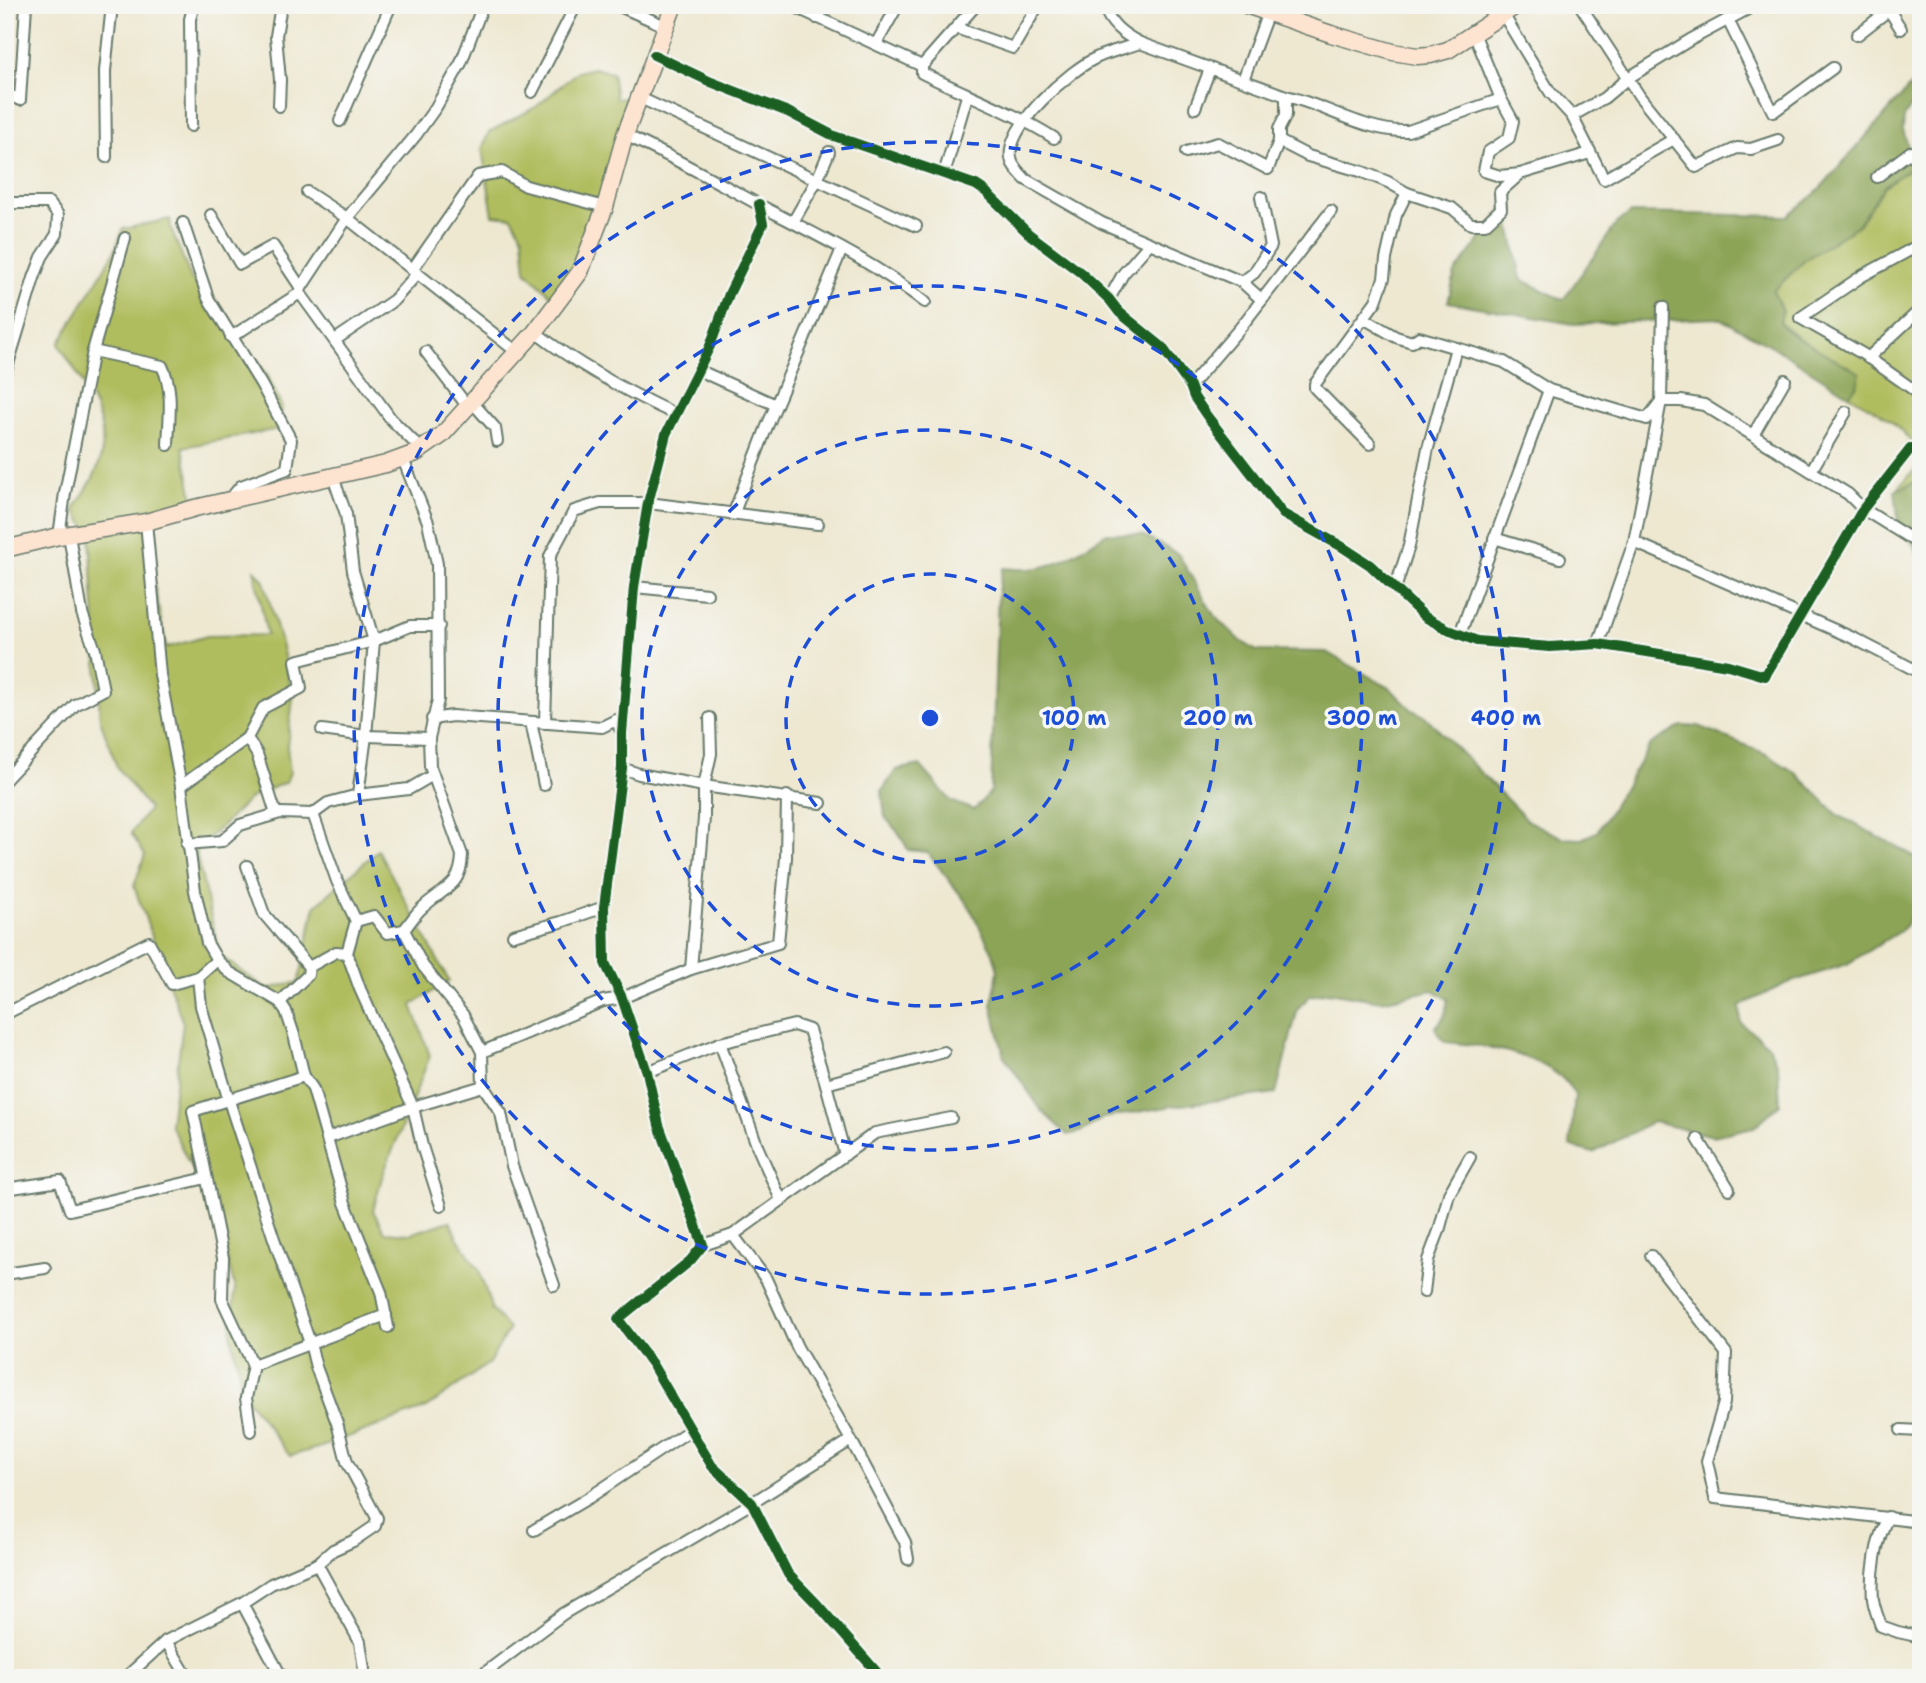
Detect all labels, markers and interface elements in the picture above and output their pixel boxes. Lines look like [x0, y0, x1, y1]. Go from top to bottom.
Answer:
text: 100 m [1042, 704, 1106, 732]
text: 200 m [1183, 704, 1253, 732]
text: 300 m [1327, 704, 1397, 732]
text: 400 m [1471, 704, 1541, 732]
centre of rings [918, 706, 942, 730]

